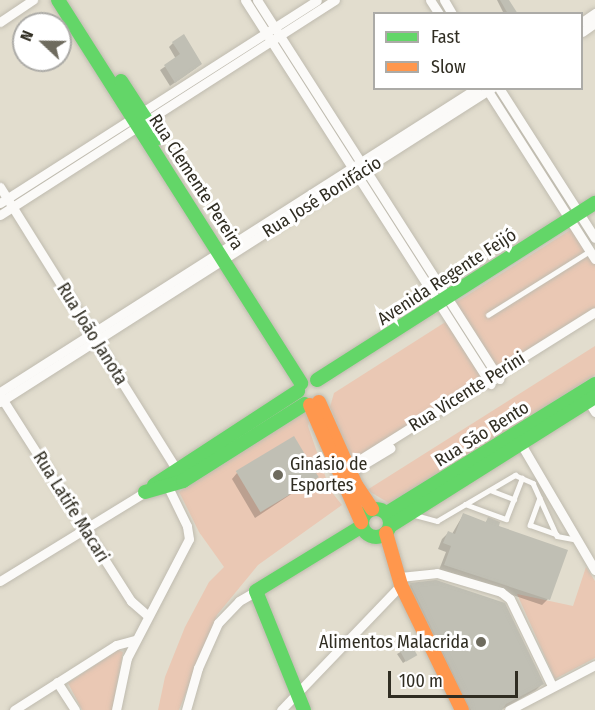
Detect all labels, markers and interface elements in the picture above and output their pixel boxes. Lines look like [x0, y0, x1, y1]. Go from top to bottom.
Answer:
north arrow [12, 12, 72, 72]
legend [373, 12, 583, 90]
text: Fast [431, 26, 460, 48]
text: N [16, 28, 37, 44]
text: Slow [431, 56, 466, 78]
street label: Rua Clemente Pereira [144, 110, 248, 254]
street label: Rua José Bonifácio [258, 152, 386, 242]
street label: Avenida Regente Feijó [373, 224, 521, 330]
street label: Rua João Janota [52, 279, 132, 389]
street label: Rua Vicente Perini [405, 348, 529, 436]
street label: Rua São Bento [431, 396, 533, 472]
street label: Rua Latife Macari [28, 448, 114, 566]
place label: Ginásio de Esportes [290, 454, 367, 496]
marker: Ginásio de Esportes [271, 468, 285, 482]
place label: Alimentos Malacrida [319, 631, 469, 653]
marker: Alimentos Malacrida [474, 635, 488, 649]
scale bar [391, 659, 522, 697]
text: 100 m [399, 670, 443, 692]

